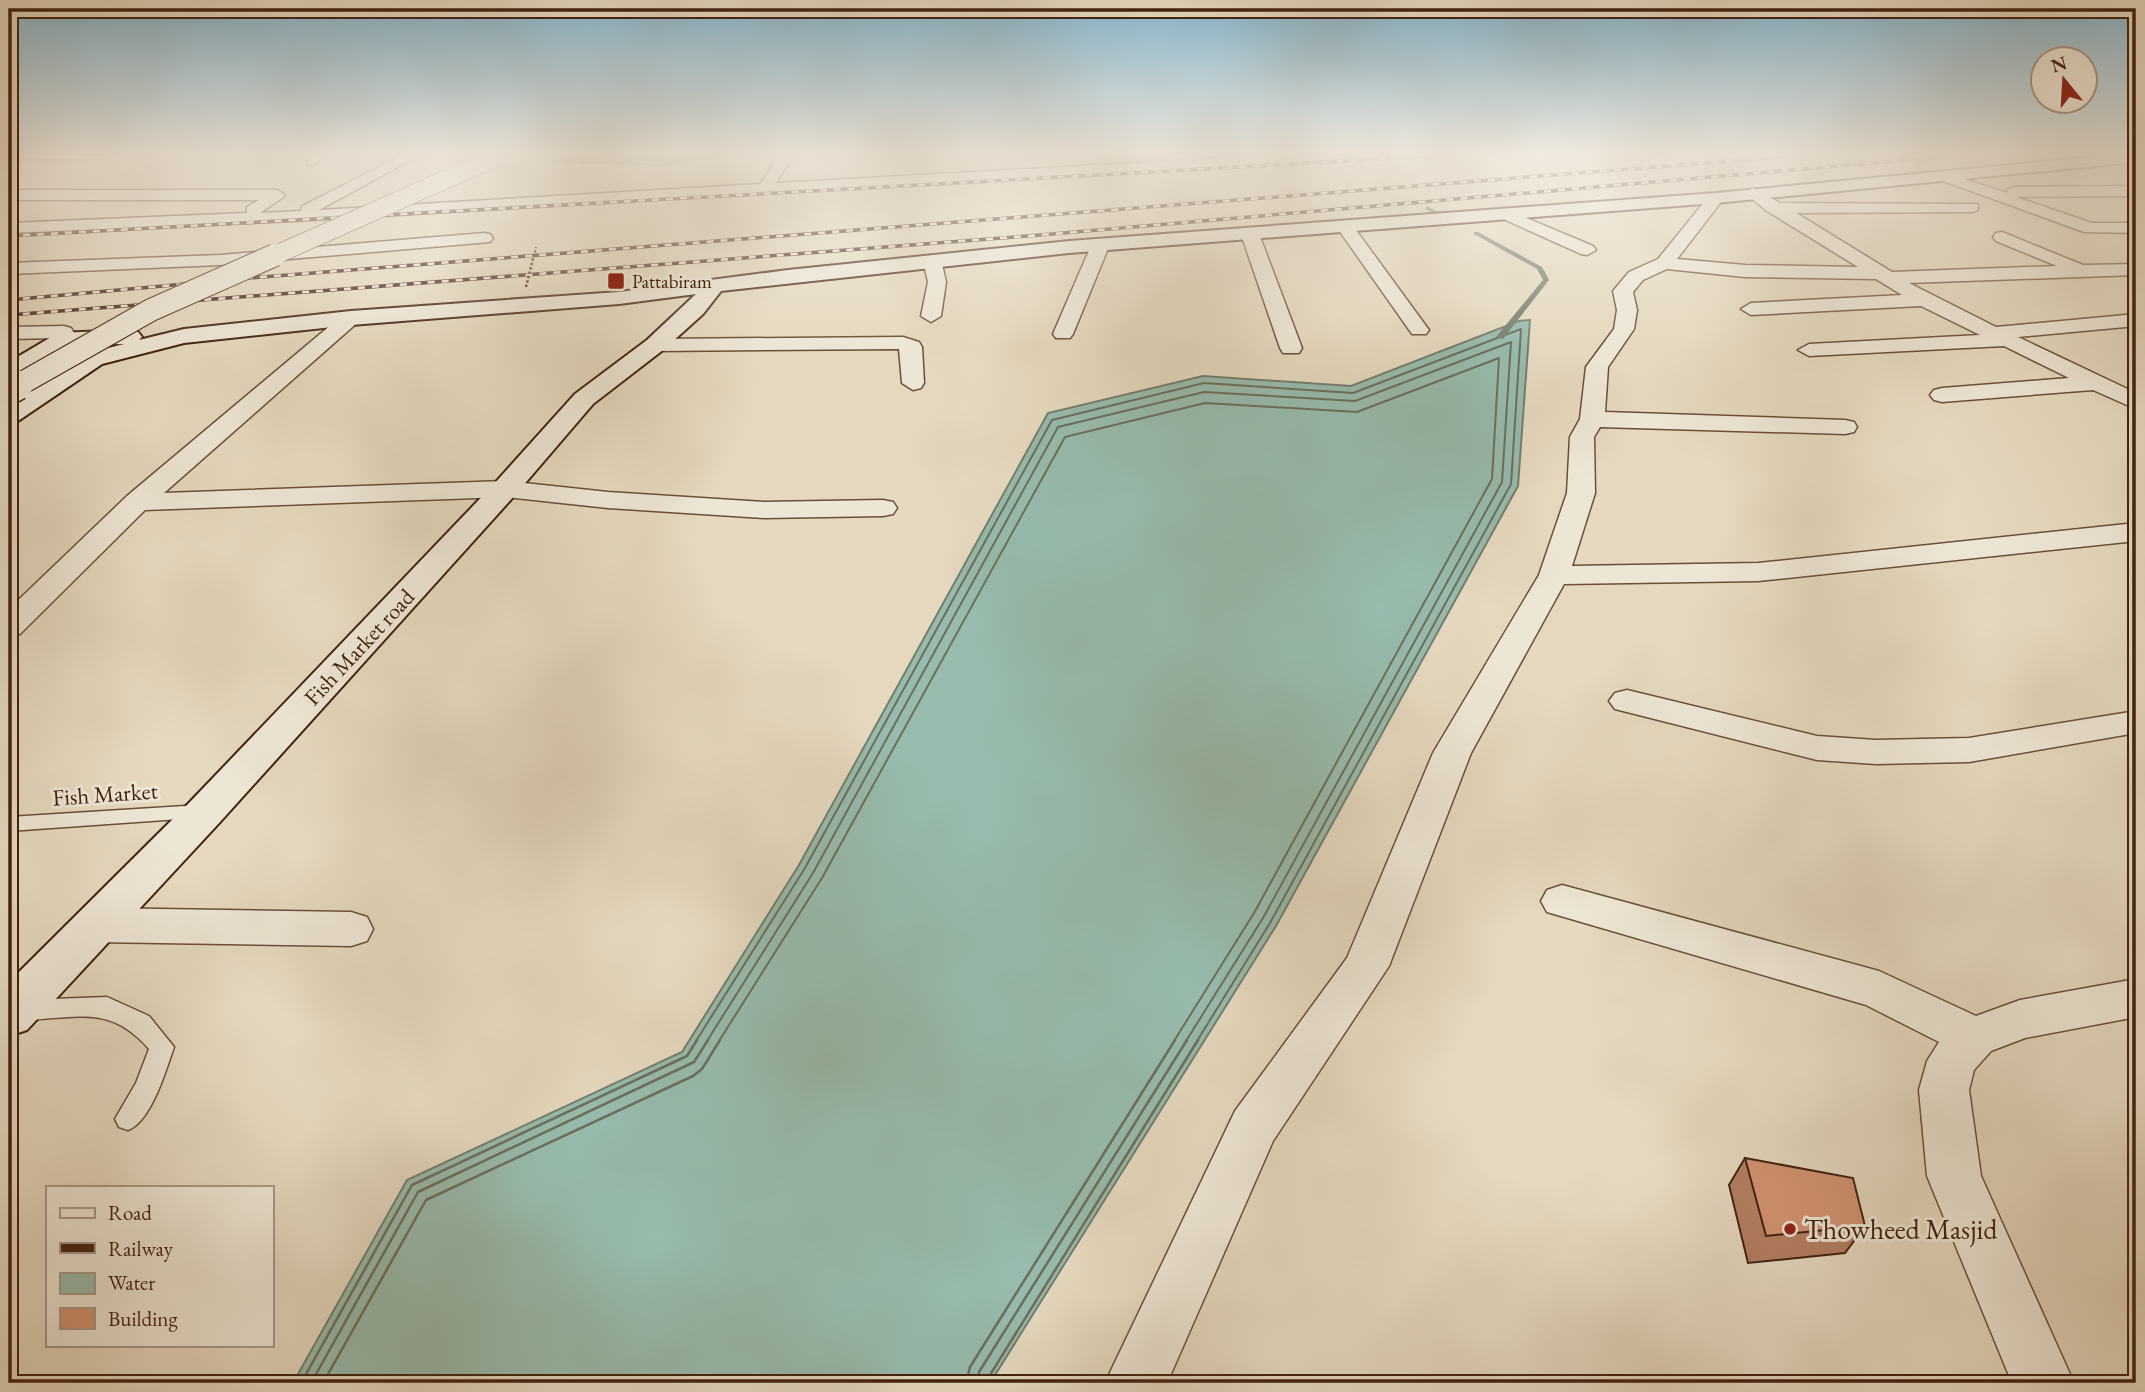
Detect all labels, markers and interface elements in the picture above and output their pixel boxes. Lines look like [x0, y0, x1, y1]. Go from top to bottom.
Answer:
north arrow [2030, 46, 2100, 116]
text: N [2048, 50, 2071, 79]
place label: Pattabiram [632, 269, 712, 294]
marker: Pattabiram [606, 271, 626, 291]
street label: Fish Market road [297, 582, 421, 712]
street label: Fish Market [51, 775, 159, 813]
legend [46, 1186, 273, 1346]
text: Road [108, 1199, 152, 1226]
place label: Thowheed Masjid [1804, 1211, 1998, 1247]
marker: Thowheed Masjid [1782, 1221, 1798, 1237]
text: Railway [108, 1235, 174, 1262]
text: Water [108, 1269, 155, 1296]
text: Building [108, 1305, 178, 1332]

